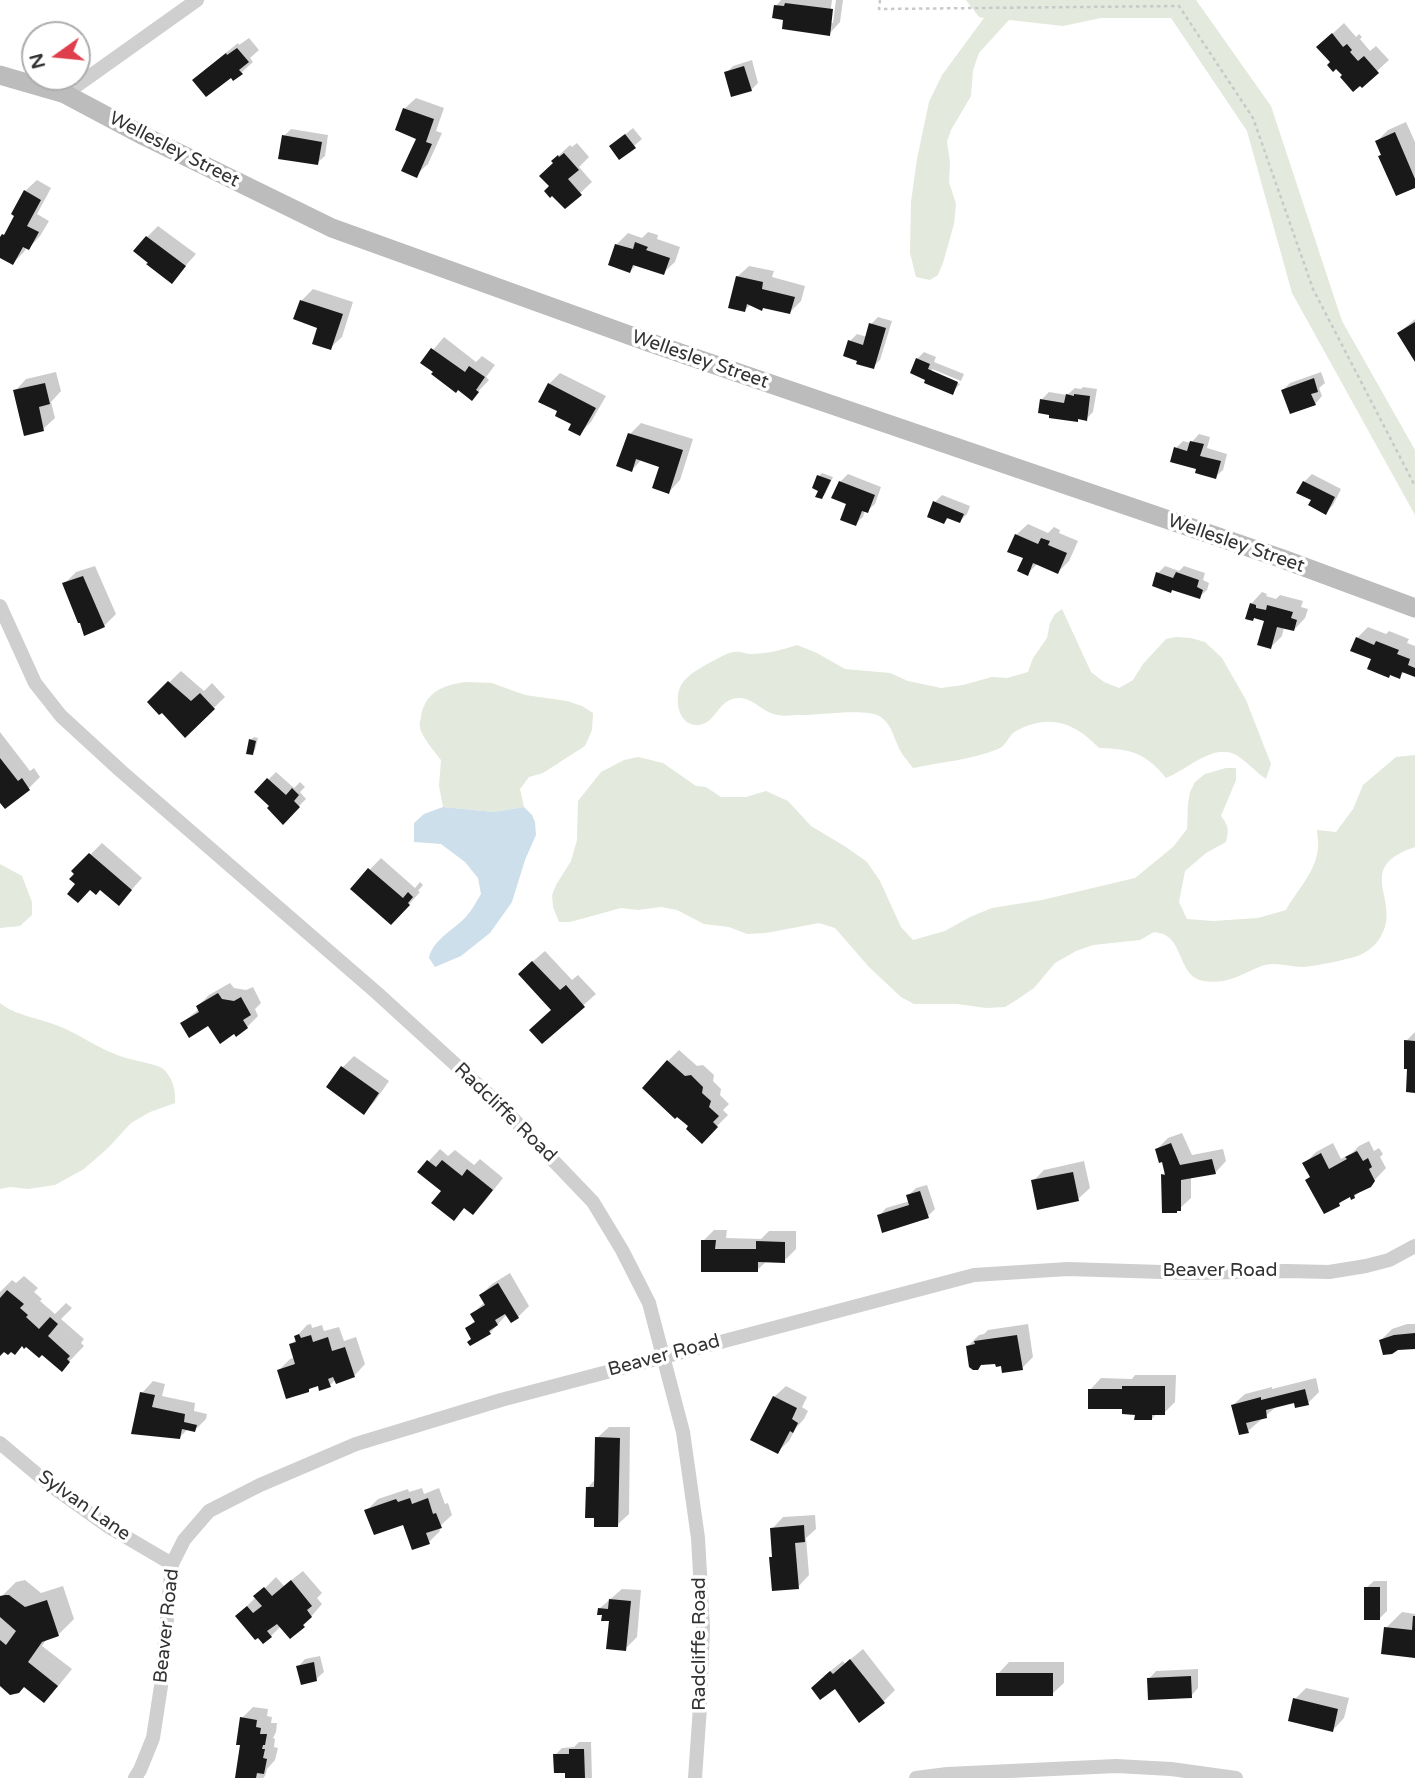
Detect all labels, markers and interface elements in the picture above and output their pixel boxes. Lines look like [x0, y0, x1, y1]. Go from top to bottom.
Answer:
north arrow [21, 21, 91, 91]
text: N [25, 51, 50, 71]
street label: Wellesley Street [105, 107, 243, 193]
street label: Wellesley Street [629, 326, 771, 394]
street label: Wellesley Street [1165, 510, 1307, 578]
street label: Radcliffe Road [449, 1058, 561, 1168]
street label: Beaver Road [1163, 1260, 1277, 1282]
street label: Beaver Road [606, 1330, 722, 1382]
street label: Sylvan Lane [34, 1466, 134, 1546]
street label: Beaver Road [150, 1568, 184, 1684]
street label: Radcliffe Road [689, 1577, 711, 1711]

